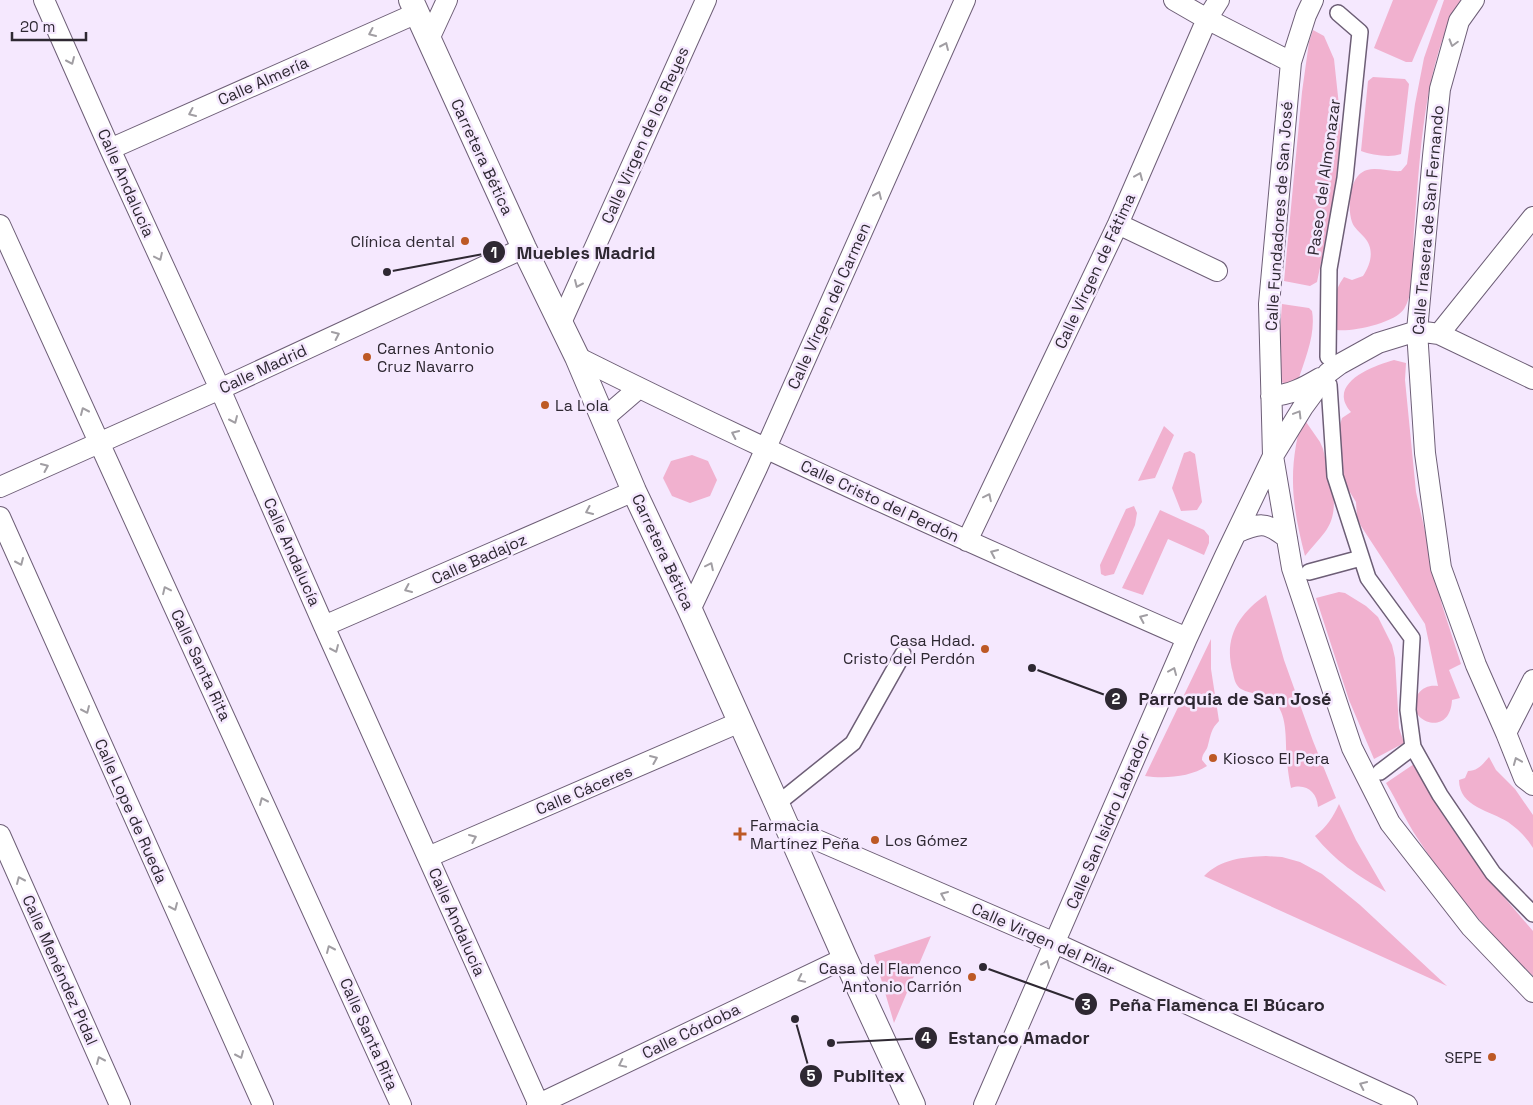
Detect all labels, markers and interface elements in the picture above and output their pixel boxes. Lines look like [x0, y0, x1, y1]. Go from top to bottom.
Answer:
scale bar [12, 10, 86, 42]
text: 20 m [20, 17, 55, 36]
one-way arrow [368, 26, 377, 37]
one-way arrow [1448, 39, 1459, 48]
one-way arrow [938, 42, 949, 51]
street label: Calle Virgen de los Reyes [596, 43, 694, 227]
street label: Calle Almería [214, 52, 312, 110]
one-way arrow [64, 56, 75, 65]
street label: Carretera Bética [446, 96, 518, 218]
street label: Paseo del Almonazar [1303, 97, 1345, 257]
street label: Calle Fundadores de San José [1261, 101, 1297, 331]
street label: Calle Trasera de San Fernando [1407, 104, 1449, 336]
one-way arrow [188, 107, 197, 118]
street label: Calle Andalucía [93, 126, 159, 240]
one-way arrow [1132, 172, 1143, 181]
street label: Calle Virgen de Fátima [1050, 190, 1140, 352]
one-way arrow [872, 191, 883, 200]
street label: Calle Virgen del Carmen [783, 219, 875, 393]
place label: Clínica dental [350, 231, 455, 252]
marker: Clínica dental [459, 235, 471, 247]
callout: Muebles Madrid [482, 236, 666, 269]
text: Muebles Madrid [517, 241, 656, 264]
text: 1 [491, 243, 497, 262]
one-way arrow [153, 251, 163, 260]
one-way arrow [574, 279, 585, 288]
one-way arrow [331, 331, 340, 342]
place label: Carnes Antonio Cruz Navarro [377, 338, 494, 377]
street label: Calle Madrid [216, 340, 310, 398]
marker: Carnes Antonio Cruz Navarro [361, 351, 373, 363]
place label: La Lola [555, 395, 609, 416]
marker: La Lola [539, 399, 551, 411]
one-way arrow [79, 407, 90, 416]
one-way arrow [1292, 411, 1302, 420]
one-way arrow [227, 415, 238, 424]
one-way arrow [731, 430, 740, 440]
street label: Calle Cristo del Perdón [797, 455, 963, 547]
one-way arrow [40, 463, 49, 474]
street label: Carretera Bética [627, 491, 699, 613]
one-way arrow [982, 493, 992, 502]
street label: Calle Andalucía [259, 495, 325, 609]
one-way arrow [585, 504, 594, 515]
street label: Calle Badajoz [428, 529, 530, 589]
one-way arrow [990, 548, 999, 559]
one-way arrow [13, 557, 24, 566]
one-way arrow [704, 562, 714, 571]
one-way arrow [404, 583, 413, 594]
one-way arrow [162, 586, 172, 595]
street label: Calle Santa Rita [166, 606, 236, 724]
one-way arrow [1139, 614, 1148, 625]
place label: Casa Hdad. Cristo del Perdón [843, 630, 975, 669]
marker: Casa Hdad. Cristo del Perdón [979, 643, 991, 655]
one-way arrow [328, 644, 339, 653]
one-way arrow [1167, 667, 1178, 676]
callout: Parroquia de San José [1104, 683, 1342, 716]
text: Parroquia de San José [1139, 687, 1331, 710]
text: 2 [1112, 689, 1121, 708]
one-way arrow [80, 705, 91, 714]
street label: Calle San Isidro Labrador [1061, 730, 1155, 912]
street label: Calle Lope de Rueda [90, 735, 172, 887]
place label: Kiosco El Pera [1223, 748, 1329, 769]
marker: Kiosco El Pera [1207, 752, 1219, 764]
one-way arrow [649, 755, 658, 766]
one-way arrow [1513, 757, 1523, 765]
street label: Calle Cáceres [533, 760, 635, 820]
one-way arrow [259, 797, 270, 806]
place label: Farmacia Martínez Peña [750, 815, 860, 854]
marker: Farmacia Martínez Peña [734, 828, 746, 840]
place label: Los Gómez [885, 830, 968, 851]
one-way arrow [468, 833, 477, 844]
marker: Los Gómez [869, 834, 881, 846]
street label: Calle Andalucía [424, 865, 490, 979]
one-way arrow [15, 876, 26, 885]
one-way arrow [940, 890, 949, 901]
street label: Calle Menéndez Pidal [17, 892, 103, 1048]
street label: Calle Virgen del Pilar [968, 898, 1118, 980]
one-way arrow [168, 902, 178, 911]
one-way arrow [326, 945, 337, 954]
place label: Casa del Flamenco Antonio Carrión [819, 958, 962, 997]
one-way arrow [1039, 960, 1050, 969]
marker: Casa del Flamenco Antonio Carrión [966, 971, 978, 983]
one-way arrow [797, 973, 806, 983]
street label: Calle Santa Rita [335, 975, 403, 1093]
callout: Peña Flamenca El Búcaro [1074, 988, 1334, 1021]
text: Peña Flamenca El Búcaro [1109, 993, 1325, 1016]
text: 3 [1081, 995, 1091, 1014]
street label: Calle Córdoba [639, 998, 743, 1064]
callout: Estanco Amador [913, 1022, 1100, 1055]
text: Estanco Amador [948, 1026, 1090, 1049]
text: 4 [921, 1028, 931, 1047]
place label: SEPE [1445, 1047, 1482, 1068]
one-way arrow [234, 1050, 245, 1059]
marker: SEPE [1486, 1051, 1498, 1063]
one-way arrow [96, 1056, 106, 1065]
one-way arrow [619, 1058, 628, 1068]
callout: Publitex [798, 1059, 915, 1092]
text: Publitex [833, 1064, 905, 1087]
text: 5 [806, 1066, 816, 1085]
one-way arrow [1359, 1080, 1368, 1091]

